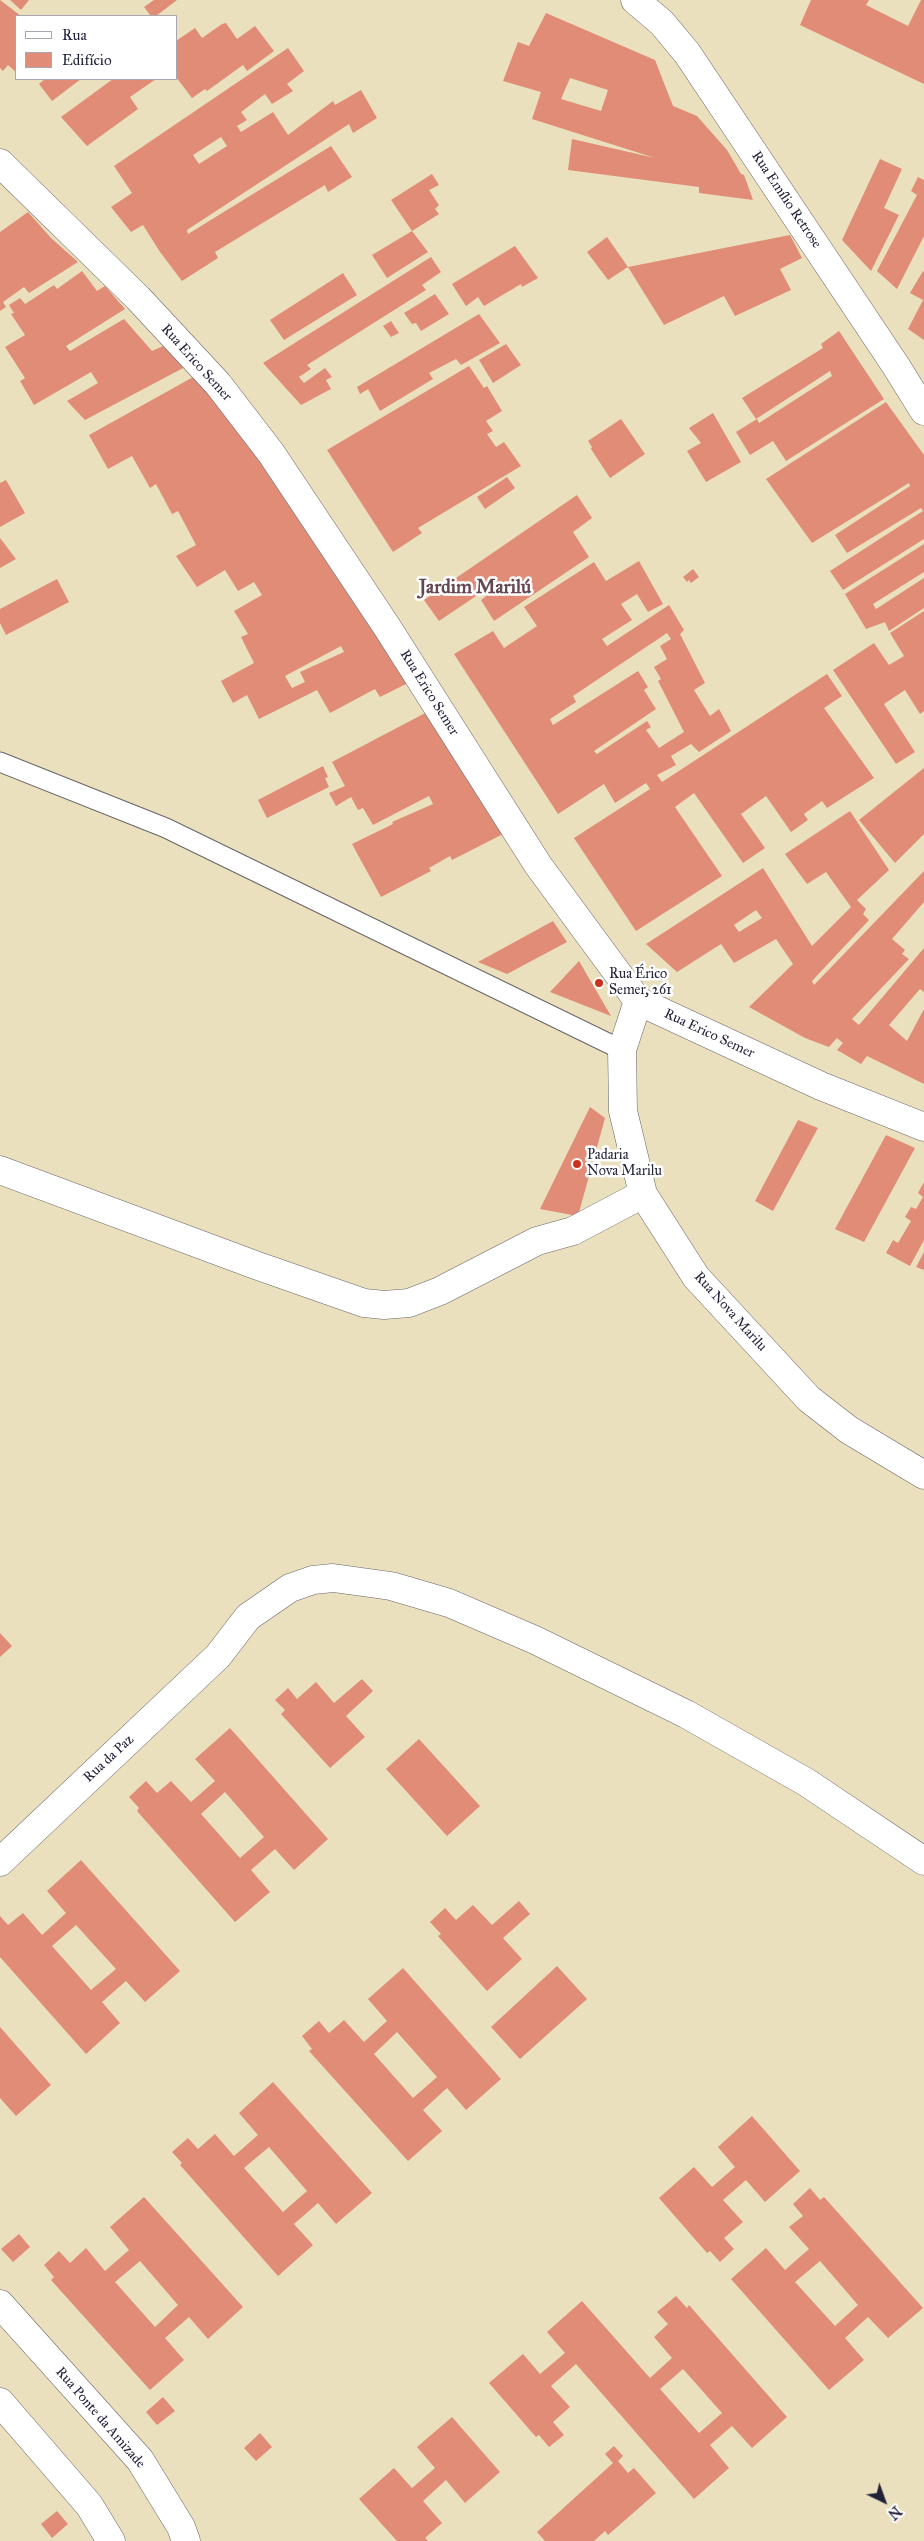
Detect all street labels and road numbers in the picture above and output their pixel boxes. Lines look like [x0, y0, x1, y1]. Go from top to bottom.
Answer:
street label: Rua Emílio Retrose [747, 148, 825, 252]
street label: Rua Erico Semer [157, 321, 235, 405]
street label: Rua Erico Semer [396, 647, 462, 739]
street label: Rua Erico Semer [661, 1006, 757, 1062]
street label: Rua Nova Marilu [690, 1269, 770, 1355]
street label: Rua da Paz [81, 1732, 137, 1786]
street label: Rua Ponte da Amizade [52, 2364, 148, 2472]

